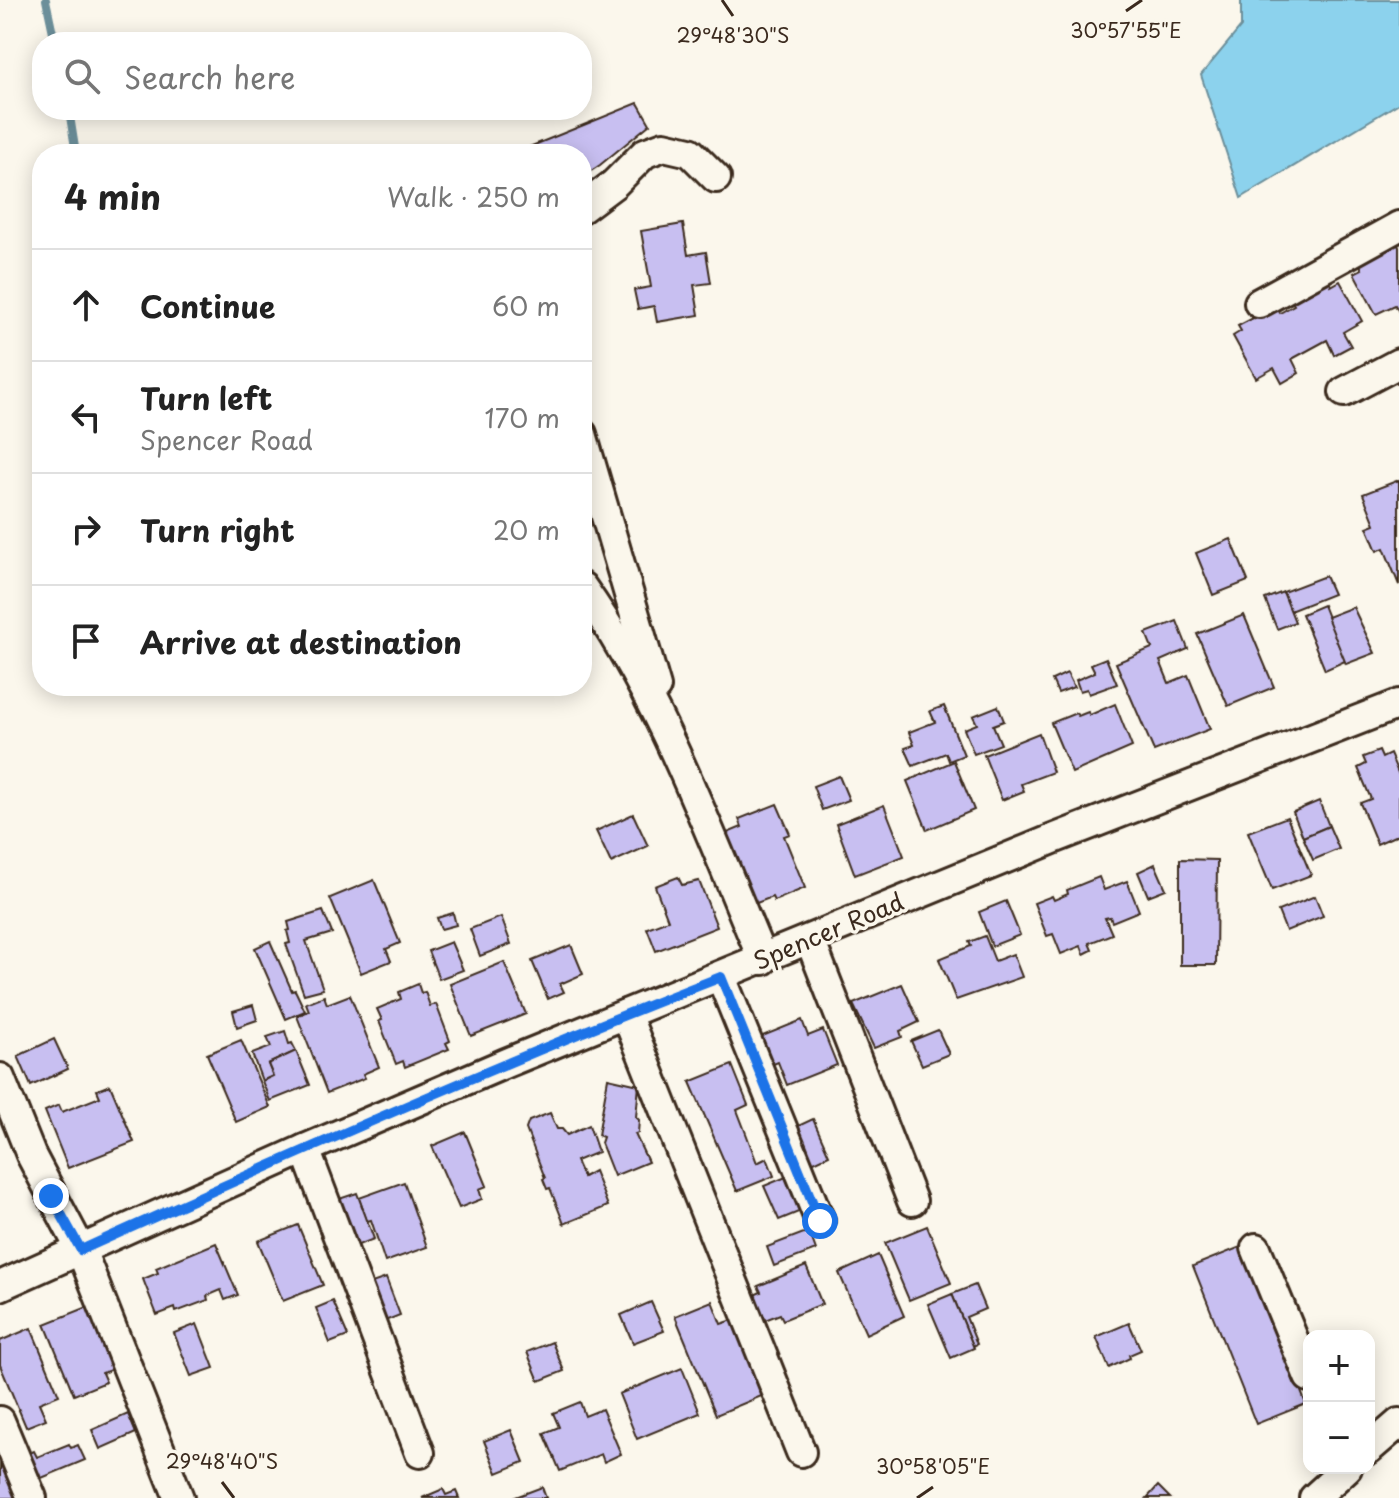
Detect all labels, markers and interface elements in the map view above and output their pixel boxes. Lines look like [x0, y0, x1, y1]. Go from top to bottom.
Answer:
text: 30°57'55"E [1070, 15, 1182, 45]
text: 29°48'30"S [677, 20, 789, 50]
search box [32, 32, 592, 120]
icon: search [60, 54, 104, 98]
text: Search here [124, 54, 296, 99]
text: 4 min [64, 170, 161, 222]
text: Walk · 250 m [387, 177, 560, 216]
icon: ahead [64, 283, 108, 327]
text: Continue [140, 283, 275, 328]
text: 60 m [492, 286, 560, 325]
text: Turn left [140, 375, 272, 420]
icon: left [64, 395, 108, 439]
text: 170 m [485, 398, 560, 437]
text: Spencer Road [140, 420, 313, 459]
icon: right [64, 507, 108, 551]
text: Turn right [140, 507, 295, 552]
text: 20 m [493, 510, 560, 549]
icon: arrive [64, 619, 108, 663]
text: Arrive at destination [140, 619, 462, 664]
street label: Spencer Road [748, 882, 909, 978]
route end [33, 1178, 69, 1214]
route start [802, 1203, 838, 1239]
map controls [1303, 1330, 1375, 1474]
button: + [1303, 1330, 1375, 1402]
button: − [1303, 1402, 1375, 1474]
text: 29°48'40"S [166, 1446, 278, 1476]
text: 30°58'05"E [876, 1451, 990, 1481]

